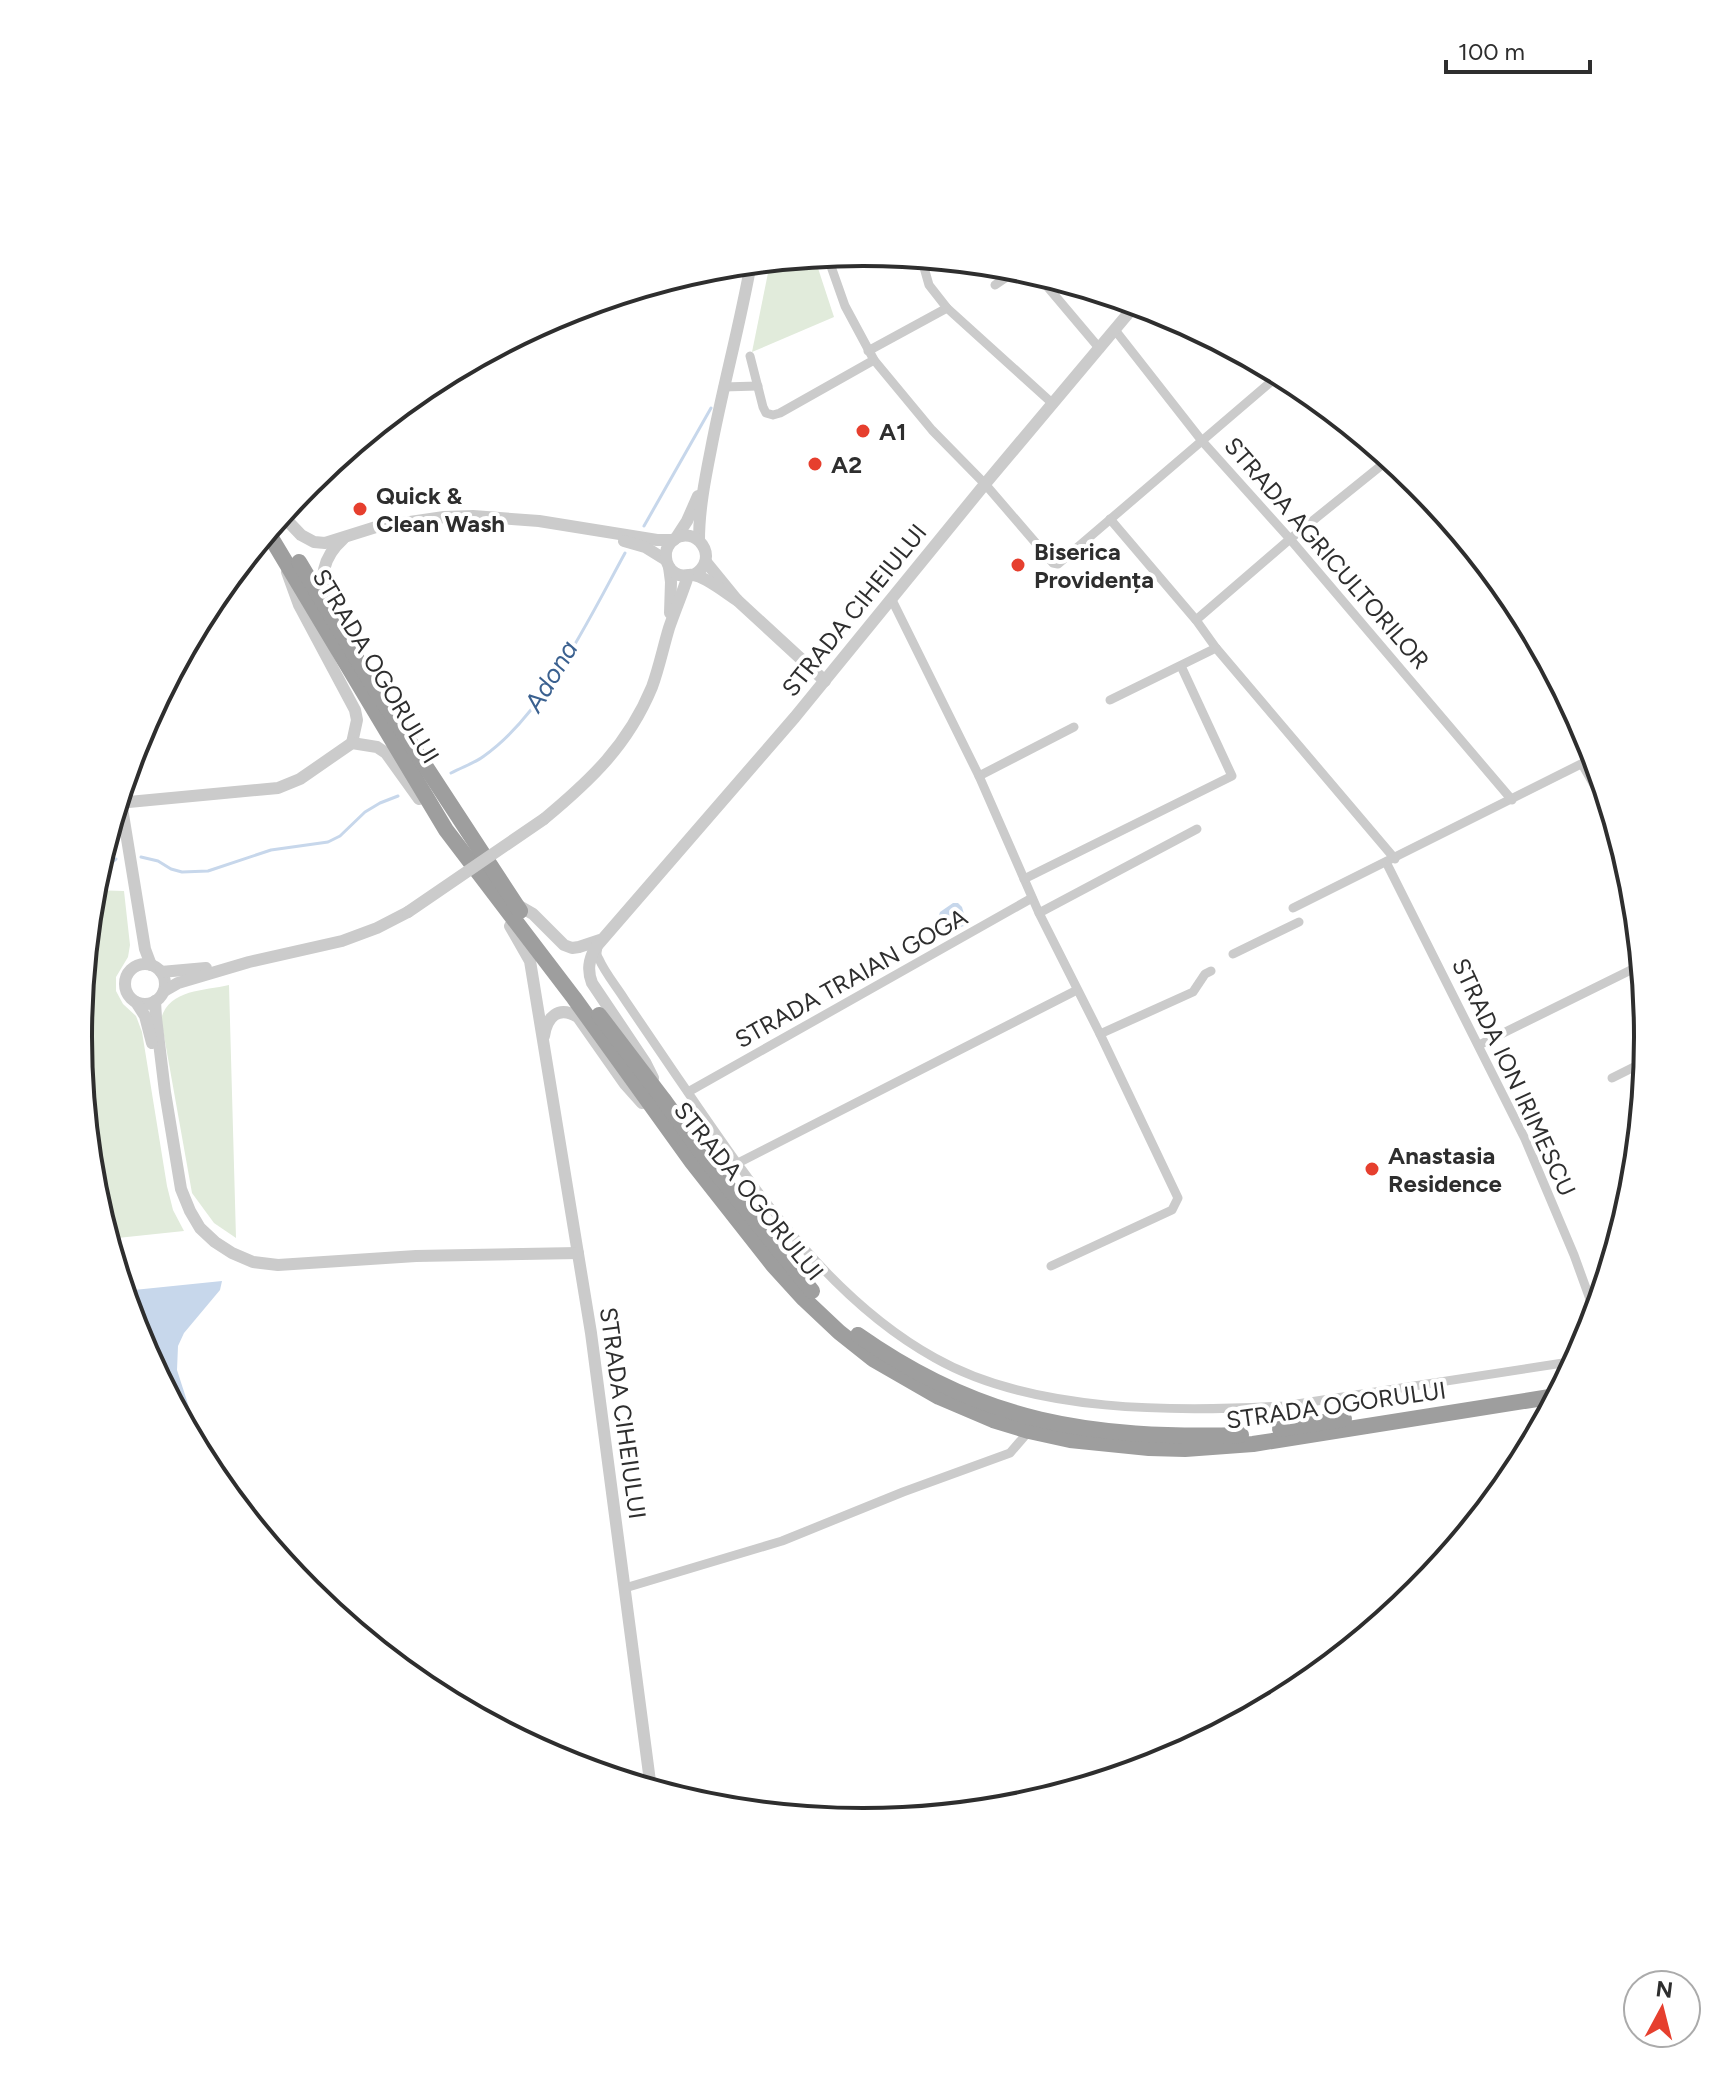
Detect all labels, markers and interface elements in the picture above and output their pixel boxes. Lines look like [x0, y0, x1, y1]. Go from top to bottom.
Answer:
scale bar [1446, 24, 1590, 74]
text: 100 m [1458, 37, 1525, 66]
place label: A1 [879, 417, 906, 446]
marker: A1 [854, 422, 872, 440]
street label: STRADA AGRICULTORILOR [1218, 431, 1436, 675]
place label: A2 [831, 450, 862, 479]
marker: A2 [806, 455, 824, 473]
place label: Quick & Clean Wash [376, 481, 505, 538]
marker: Quick & Clean Wash [351, 500, 369, 518]
street label: STRADA CIHEIULUI [776, 518, 932, 702]
place label: Biserica Providența [1034, 537, 1154, 594]
marker: Biserica Providența [1009, 556, 1027, 574]
street label: STRADA OGORULUI [307, 564, 445, 768]
water label: Adona [517, 634, 585, 718]
street label: STRADA TRAIAN GOGA [730, 902, 973, 1054]
street label: STRADA ION IRIMESCU [1446, 953, 1582, 1201]
street label: STRADA OGORULUI [668, 1096, 830, 1286]
place label: Anastasia Residence [1388, 1141, 1502, 1198]
marker: Anastasia Residence [1363, 1160, 1381, 1178]
street label: STRADA CIHEIULUI [594, 1305, 652, 1521]
street label: STRADA OGORULUI [1224, 1375, 1448, 1435]
north arrow [1622, 1969, 1702, 2049]
text: N [1654, 1975, 1674, 2004]

